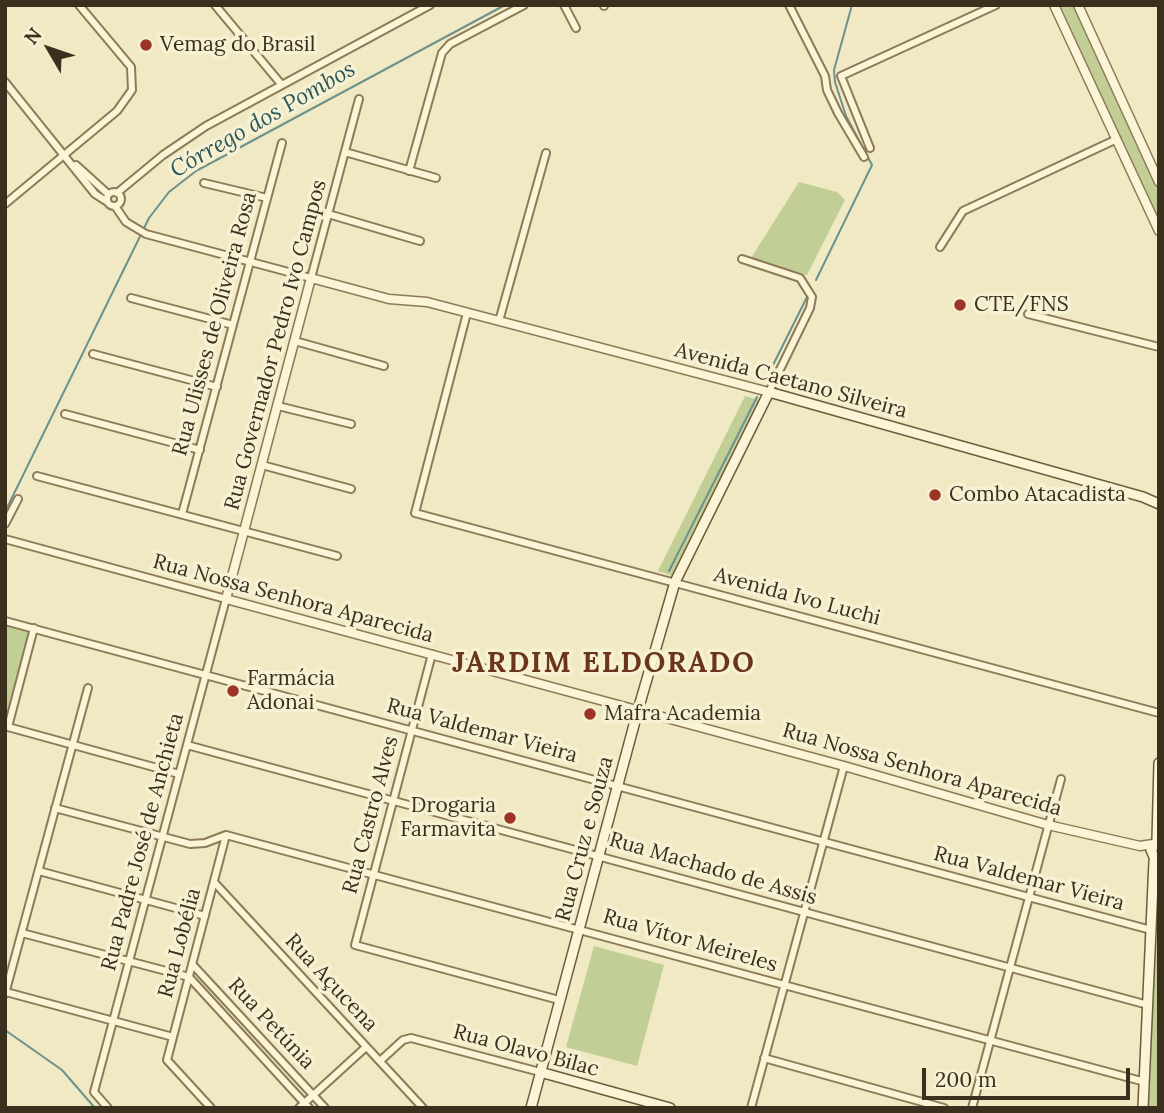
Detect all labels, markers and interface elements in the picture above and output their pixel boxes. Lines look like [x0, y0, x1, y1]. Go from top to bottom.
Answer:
north arrow [14, 14, 84, 84]
text: N [19, 23, 47, 49]
place label: Vemag do Brasil [160, 32, 315, 58]
marker: Vemag do Brasil [138, 37, 154, 53]
water label: Córrego dos Pombos [166, 56, 360, 184]
street label: Rua Governador Pedro Ivo Campos [220, 177, 332, 513]
street label: Rua Ulisses de Oliveira Rosa [168, 189, 262, 459]
place label: CTE/FNS [974, 292, 1069, 318]
marker: CTE/FNS [952, 297, 968, 313]
street label: Avenida Caetano Silveira [672, 338, 910, 424]
place label: Combo Atacadista [949, 482, 1126, 508]
marker: Combo Atacadista [927, 487, 943, 503]
street label: Rua Nossa Senhora Aparecida [150, 549, 436, 649]
street label: Avenida Ivo Luchi [711, 563, 883, 631]
district label: JARDIM ELDORADO [454, 647, 754, 681]
place label: Farmácia Adonai [247, 666, 335, 716]
marker: Farmácia Adonai [225, 683, 241, 699]
street label: Rua Valdemar Vieira [384, 693, 580, 769]
place label: Mafra Academia [604, 701, 761, 727]
marker: Mafra Academia [582, 706, 598, 722]
street label: Rua Padre José de Anchieta [96, 710, 190, 974]
street label: Rua Nossa Senhora Aparecida [779, 718, 1065, 822]
street label: Rua Castro Alves [338, 733, 404, 897]
street label: Rua Cruz e Souza [551, 754, 619, 924]
place label: Drogaria Farmavita [400, 793, 496, 843]
marker: Drogaria Farmavita [502, 810, 518, 826]
street label: Rua Machado de Assis [606, 827, 820, 911]
street label: Rua Valdemar Vieira [931, 841, 1127, 917]
street label: Rua Lobélia [153, 885, 207, 1001]
street label: Rua Vítor Meireles [600, 904, 780, 978]
street label: Rua Açucena [279, 929, 383, 1037]
street label: Rua Petúnia [222, 973, 320, 1075]
street label: Rua Olavo Bilac [450, 1019, 602, 1083]
scale bar [926, 1054, 1134, 1098]
text: 200 m [935, 1066, 997, 1093]

